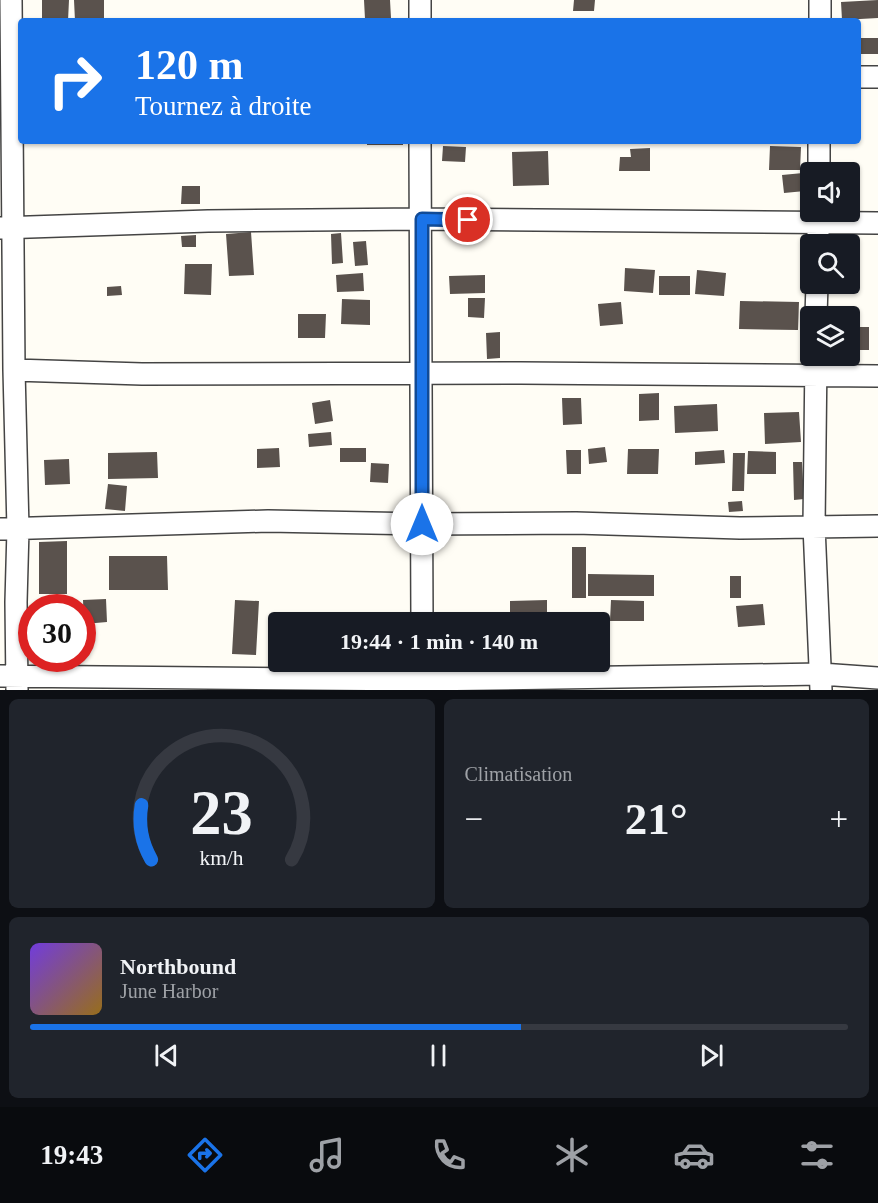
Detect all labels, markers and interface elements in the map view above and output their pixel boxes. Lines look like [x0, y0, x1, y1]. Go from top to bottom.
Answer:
icon: right [36, 42, 114, 120]
text: 120 m [135, 42, 244, 88]
text: Tournez à droite [135, 91, 312, 121]
map controls [800, 162, 860, 366]
button: sound [800, 162, 860, 222]
pin [442, 194, 493, 245]
icon: arrive [451, 203, 484, 236]
button: search [800, 234, 860, 294]
button: layers [800, 306, 860, 366]
position arrow [390, 492, 454, 556]
speed limit sign: 30 [18, 594, 96, 672]
text: 19:44 · 1 min · 140 m [340, 629, 538, 654]
text: Climatisation [465, 763, 572, 785]
text: 23 [191, 778, 253, 847]
text: 21° [625, 794, 688, 844]
text: − [465, 801, 483, 837]
text: + [829, 801, 848, 837]
text: km/h [200, 847, 244, 871]
text: Northbound [120, 954, 236, 979]
text: June Harbor [120, 980, 218, 1002]
icon: previous [150, 1039, 183, 1072]
icon: pause [422, 1039, 455, 1072]
icon: next [695, 1039, 728, 1072]
icon: directions [184, 1134, 226, 1176]
icon: music [306, 1134, 348, 1176]
icon: phone [428, 1134, 470, 1176]
icon: climate [551, 1134, 593, 1176]
icon: car [673, 1134, 715, 1176]
icon: filters [796, 1134, 838, 1176]
text: 19:43 [40, 1140, 103, 1170]

